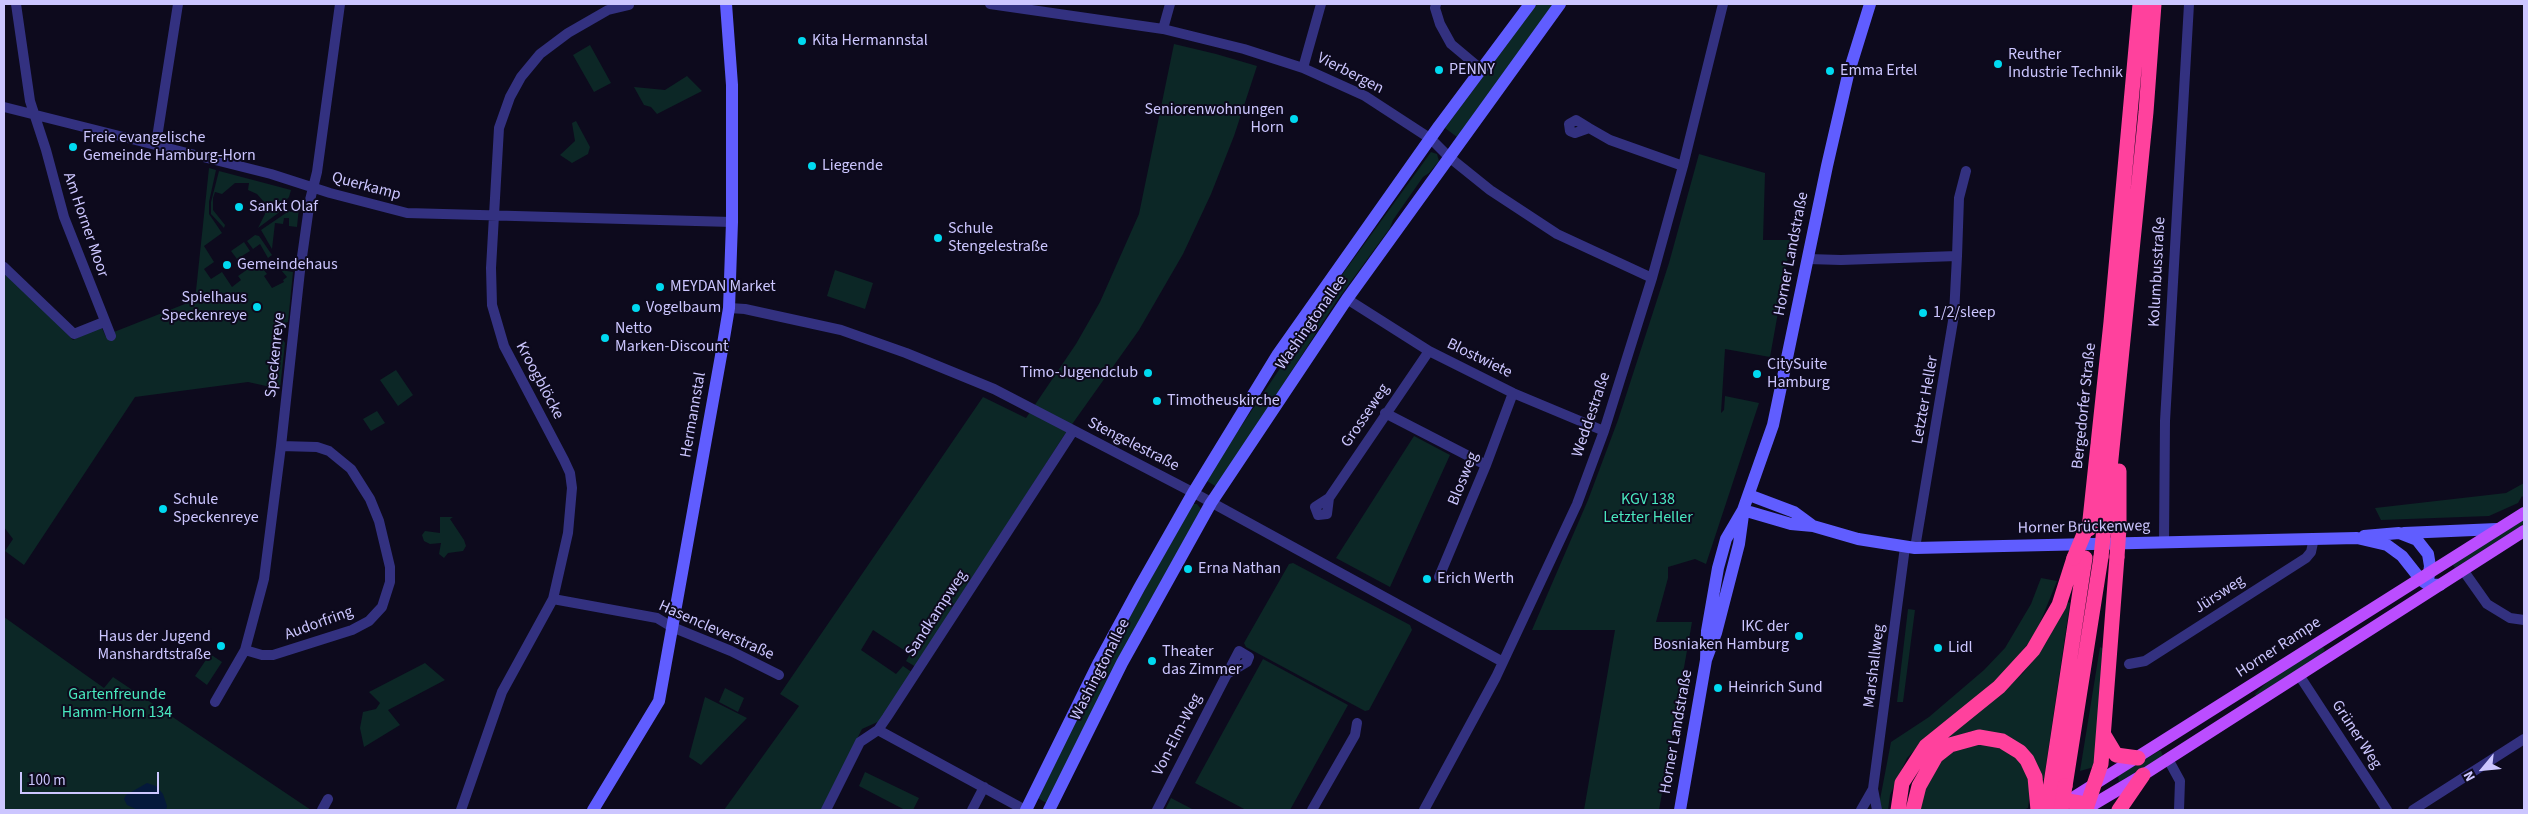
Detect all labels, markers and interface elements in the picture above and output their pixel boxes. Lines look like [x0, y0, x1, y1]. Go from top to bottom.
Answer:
place label: Kita Hermannstal [812, 31, 928, 51]
marker: Kita Hermannstal [796, 35, 808, 47]
place label: Reuther Industrie Technik [2008, 45, 2123, 83]
street label: Vierbergen [1313, 49, 1387, 99]
marker: Reuther Industrie Technik [1992, 58, 2004, 70]
place label: PENNY [1449, 60, 1495, 80]
place label: Emma Ertel [1840, 61, 1917, 81]
marker: PENNY [1433, 64, 1445, 76]
marker: Emma Ertel [1824, 65, 1836, 77]
place label: Seniorenwohnungen Horn [1145, 100, 1284, 138]
marker: Seniorenwohnungen Horn [1288, 113, 1300, 125]
place label: Freie evangelische Gemeinde Hamburg-Horn [83, 128, 256, 166]
marker: Freie evangelische Gemeinde Hamburg-Horn [67, 141, 79, 153]
place label: Liegende [822, 156, 883, 176]
marker: Liegende [806, 160, 818, 172]
street label: Querkamp [329, 169, 403, 205]
street label: Am Horner Moor [58, 170, 112, 280]
street label: Horner Landstraße [1771, 190, 1813, 318]
place label: Sankt Olaf [249, 197, 318, 217]
marker: Sankt Olaf [233, 201, 245, 213]
street label: Kolumbusstraße [2146, 216, 2170, 328]
place label: Schule Stengelestraße [948, 219, 1048, 257]
marker: Schule Stengelestraße [932, 232, 944, 244]
place label: Gemeindehaus [237, 255, 338, 275]
marker: Gemeindehaus [221, 259, 233, 271]
street label: Washingtonallee [1272, 272, 1352, 374]
place label: MEYDAN Market [670, 277, 776, 297]
marker: MEYDAN Market [654, 281, 666, 293]
place label: Spielhaus Speckenreye [161, 288, 247, 326]
place label: Vogelbaum [646, 298, 721, 318]
marker: Spielhaus Speckenreye [251, 301, 263, 313]
marker: Vogelbaum [630, 302, 642, 314]
place label: 1/2/sleep [1933, 303, 1996, 323]
marker: 1/2/sleep [1917, 307, 1929, 319]
street label: Speckenreye [262, 311, 290, 399]
place label: Netto Marken-Discount [615, 319, 729, 357]
marker: Netto Marken-Discount [599, 332, 611, 344]
street label: Blostwiete [1443, 335, 1515, 383]
street label: Kroogblöcke [511, 339, 567, 423]
street label: Bergedorfer Straße [2069, 342, 2101, 470]
street label: Letzter Heller [1909, 354, 1943, 446]
place label: CitySuite Hamburg [1767, 355, 1830, 393]
place label: Timo-Jugendclub [1020, 363, 1138, 383]
marker: Timo-Jugendclub [1142, 367, 1154, 379]
marker: CitySuite Hamburg [1751, 368, 1763, 380]
street label: Weddestraße [1569, 370, 1615, 460]
street label: Hermannstal [677, 371, 711, 459]
street label: Grosseweg [1338, 381, 1394, 451]
place label: Timotheuskirche [1167, 391, 1280, 411]
marker: Timotheuskirche [1151, 395, 1163, 407]
street label: Stengelestraße [1084, 414, 1182, 476]
street label: Blosweg [1445, 449, 1483, 509]
place label: Schule Speckenreye [173, 490, 259, 528]
park label: KGV 138 Letzter Heller [1603, 490, 1693, 528]
marker: Schule Speckenreye [157, 503, 169, 515]
street label: Horner Brückenweg [2018, 517, 2150, 539]
place label: Erna Nathan [1198, 559, 1281, 579]
marker: Erna Nathan [1182, 563, 1194, 575]
street label: Sandkampweg [902, 567, 972, 661]
place label: Erich Werth [1437, 569, 1514, 589]
street label: Jürsweg [2191, 572, 2249, 618]
marker: Erich Werth [1421, 573, 1433, 585]
street label: Hasencleverstraße [655, 597, 777, 665]
street label: Audorfring [282, 603, 356, 645]
street label: Horner Rampe [2233, 613, 2325, 683]
street label: Washingtonallee [1067, 616, 1135, 724]
place label: IKC der Bosniaken Hamburg [1653, 617, 1789, 655]
street label: Marshallweg [1860, 623, 1890, 709]
place label: Haus der Jugend Manshardtstraße [97, 627, 211, 665]
marker: IKC der Bosniaken Hamburg [1793, 630, 1805, 642]
place label: Lidl [1948, 638, 1973, 658]
marker: Haus der Jugend Manshardtstraße [215, 640, 227, 652]
place label: Theater das Zimmer [1162, 642, 1241, 680]
marker: Lidl [1932, 642, 1944, 654]
marker: Theater das Zimmer [1146, 655, 1158, 667]
street label: Horner Landstraße [1657, 668, 1697, 796]
place label: Heinrich Sund [1728, 678, 1823, 698]
marker: Heinrich Sund [1712, 682, 1724, 694]
park label: Gartenfreunde Hamm-Horn 134 [62, 685, 172, 723]
street label: Von-Elm-Weg [1149, 691, 1207, 779]
street label: Grüner Weg [2327, 697, 2385, 773]
north arrow [2458, 744, 2508, 794]
scale bar [22, 762, 161, 794]
text: N [2459, 767, 2481, 785]
text: 100 m [28, 770, 66, 791]

